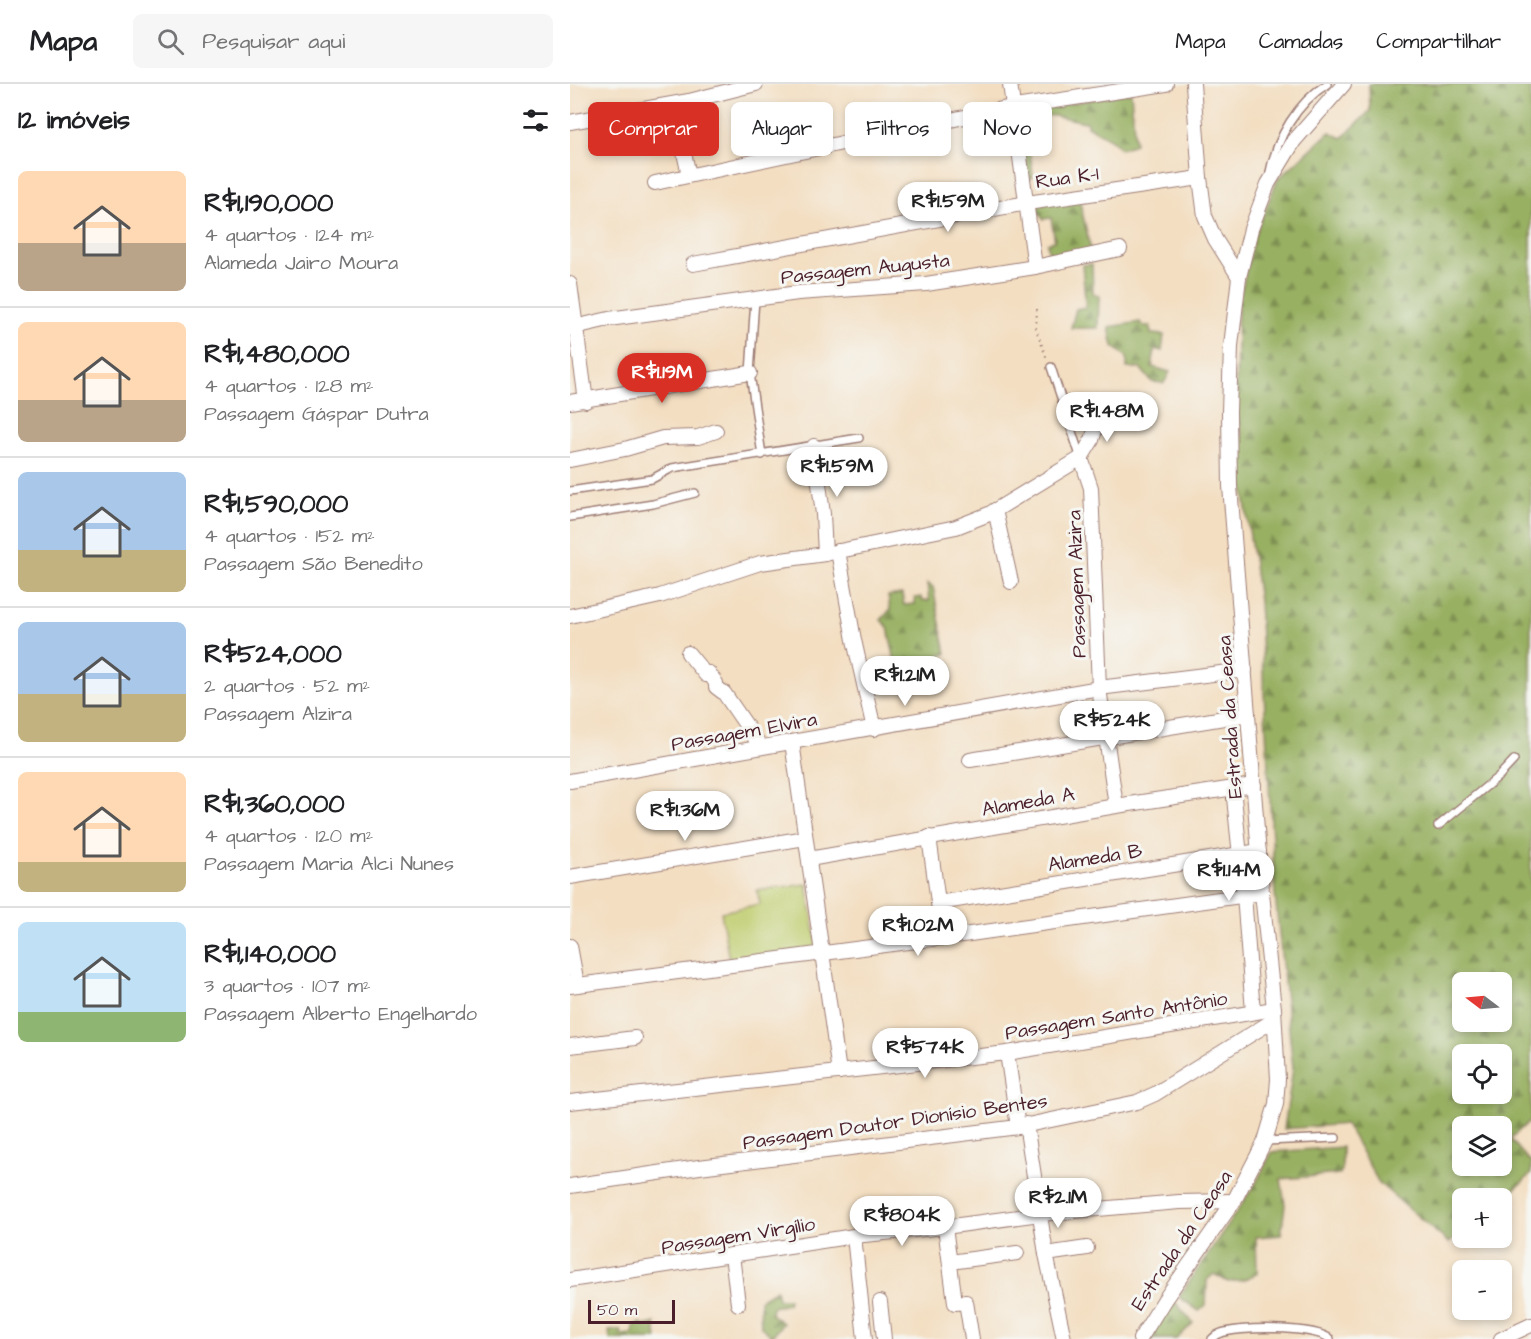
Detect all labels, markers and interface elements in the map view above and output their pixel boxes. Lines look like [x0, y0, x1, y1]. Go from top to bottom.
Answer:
search box [133, 14, 553, 68]
text: Mapa [30, 22, 97, 61]
icon: search [154, 25, 187, 58]
text: Pesquisar aqui [202, 26, 345, 57]
text: Mapa [1175, 27, 1226, 56]
text: Camadas [1259, 27, 1343, 56]
text: Compartilhar [1376, 27, 1501, 56]
text: 12 imóveis [18, 102, 130, 138]
chip: Comprar [588, 102, 719, 156]
chip: Alugar [731, 102, 833, 156]
chip: Filtros [845, 102, 951, 156]
chip: Novo [963, 102, 1052, 156]
icon: filters [519, 104, 552, 137]
street label: Rua K-1 [1034, 160, 1101, 196]
pin: R$1.59M [893, 182, 1003, 233]
text: R$1,190,000 [204, 185, 333, 221]
text: R$1.59M [912, 187, 984, 215]
icon: home [66, 195, 138, 267]
text: 4 quartos · 124 m² [204, 221, 374, 249]
street label: Passagem Augusta [779, 246, 951, 293]
text: Alameda Jairo Moura [204, 249, 398, 277]
text: R$1,480,000 [204, 336, 350, 372]
icon: home [66, 346, 138, 418]
pin: R$1.19M [607, 353, 717, 404]
text: R$1.19M [631, 358, 693, 386]
text: 4 quartos · 128 m² [204, 372, 374, 400]
pin: R$1.48M [1052, 392, 1162, 443]
text: R$1.48M [1070, 397, 1144, 425]
text: Passagem Gáspar Dutra [204, 400, 429, 428]
pin: R$1.59M [782, 447, 892, 498]
text: R$1.59M [801, 452, 873, 480]
text: R$1,590,000 [204, 486, 348, 522]
icon: home [66, 496, 138, 568]
street label: Passagem Alzira [1060, 509, 1095, 658]
text: 4 quartos · 152 m² [204, 522, 375, 550]
text: Passagem São Benedito [204, 550, 423, 578]
street label: Estrada da Ceasa [1210, 634, 1250, 799]
text: R$524,000 [204, 636, 342, 672]
icon: home [66, 646, 138, 718]
pin: R$1.21M [850, 656, 960, 707]
text: R$1.21M [874, 661, 936, 689]
text: 2 quartos · 52 m² [204, 672, 370, 700]
text: Passagem Alzira [204, 700, 352, 728]
pin: R$524K [1063, 701, 1161, 752]
street label: Passagem Elvira [669, 705, 819, 760]
text: R$524K [1074, 706, 1150, 734]
street label: Alameda A [980, 780, 1077, 824]
text: R$1,360,000 [204, 786, 345, 822]
pin: R$1.36M [630, 791, 740, 842]
icon: home [66, 796, 138, 868]
text: R$1.36M [650, 796, 720, 824]
text: 4 quartos · 120 m² [204, 822, 373, 850]
street label: Alameda B [1046, 837, 1144, 879]
text: Passagem Maria Alci Nunes [204, 850, 454, 878]
pin: R$1.14M [1174, 851, 1284, 902]
text: R$1.14M [1197, 856, 1261, 884]
pin: R$1.02M [863, 906, 973, 957]
text: R$1.02M [882, 911, 954, 939]
text: R$1,140,000 [204, 936, 336, 972]
icon: home [66, 946, 138, 1018]
text: 3 quartos · 107 m² [204, 972, 371, 1000]
north arrow [1452, 972, 1512, 1032]
map controls [1452, 972, 1512, 1320]
street label: Passagem Santo Antônio [1003, 985, 1229, 1048]
text: Passagem Alberto Engelhardo [204, 1000, 477, 1028]
pin: R$574K [876, 1028, 974, 1079]
text: R$574K [886, 1033, 964, 1061]
button: locate [1452, 1044, 1512, 1104]
street label: Passagem Doutor Dionísio Bentes [741, 1087, 1049, 1158]
button: layers [1452, 1116, 1512, 1176]
street label: Estrada da Ceasa [1125, 1165, 1239, 1316]
pin: R$2.1M [1009, 1178, 1107, 1229]
text: R$2.1M [1029, 1183, 1087, 1211]
button: + [1452, 1188, 1512, 1248]
pin: R$804K [853, 1196, 951, 1247]
text: R$804K [864, 1201, 940, 1229]
street label: Passagem Virgílio [659, 1210, 817, 1263]
button: − [1452, 1260, 1512, 1320]
scale bar [588, 1297, 675, 1324]
text: 50 m [597, 1299, 637, 1321]

